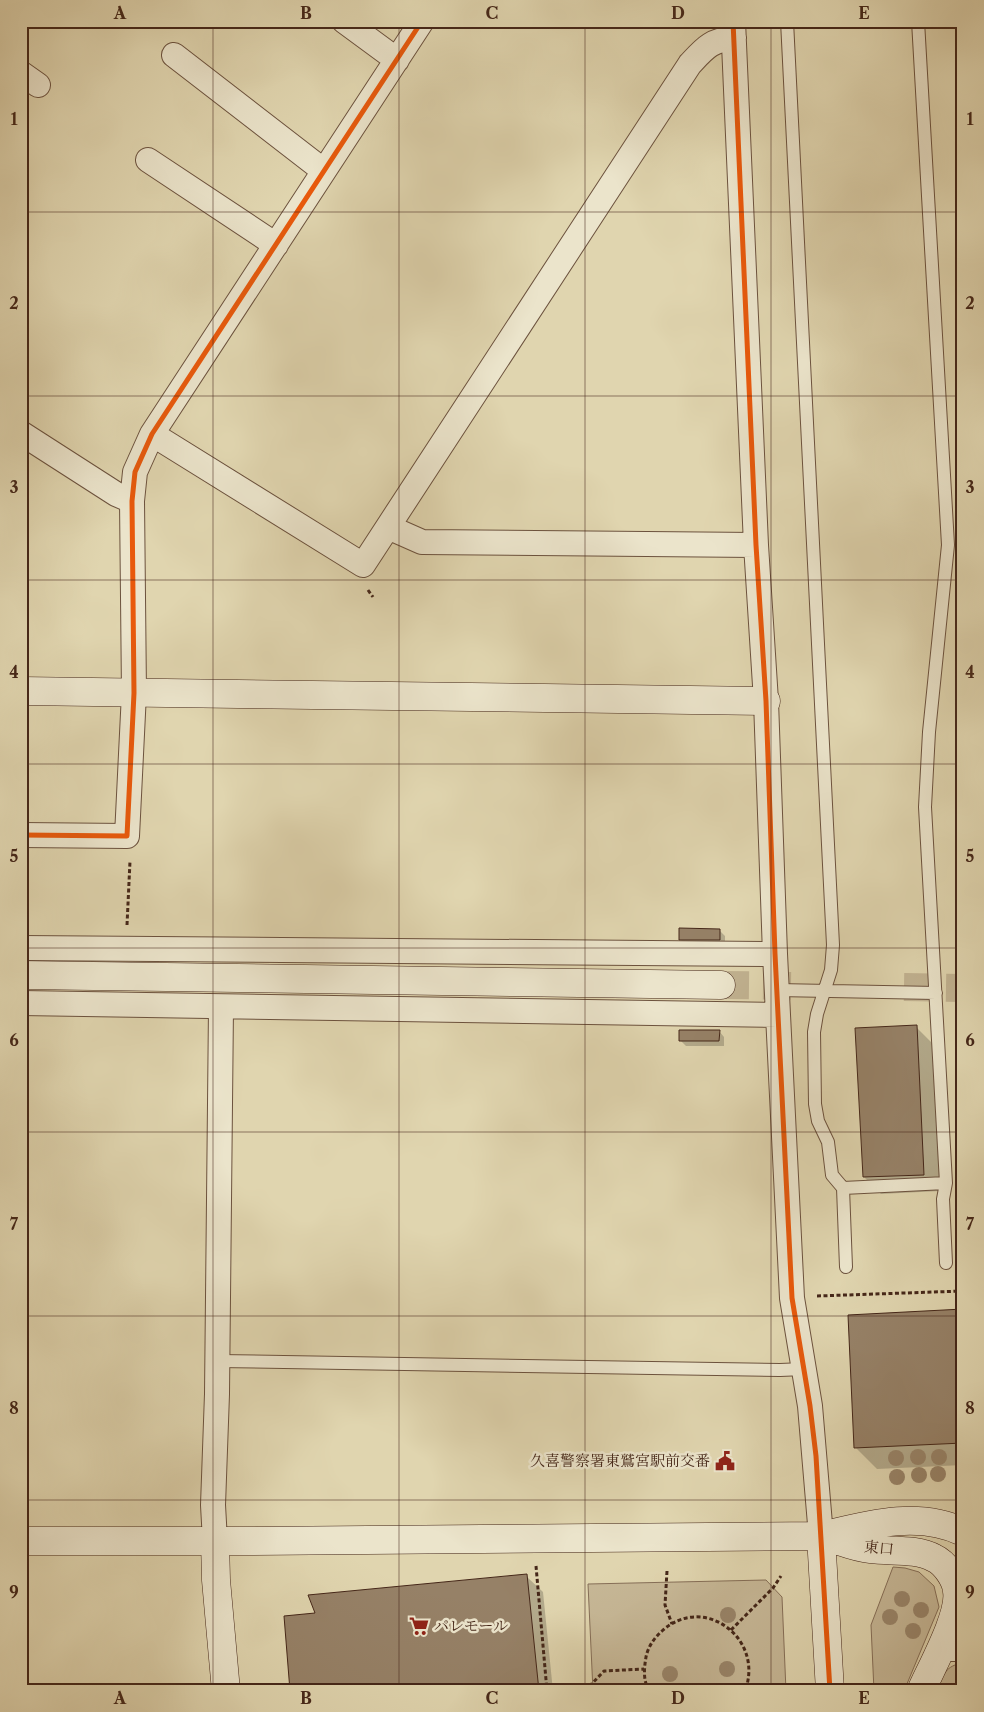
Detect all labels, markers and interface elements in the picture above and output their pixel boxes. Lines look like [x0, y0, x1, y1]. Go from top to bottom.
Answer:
text: A [113, 3, 127, 23]
text: B [300, 3, 312, 23]
text: C [486, 3, 498, 23]
text: D [671, 3, 685, 23]
text: E [858, 3, 870, 23]
text: 1 [10, 109, 18, 129]
text: 1 [966, 109, 974, 129]
text: 2 [9, 293, 19, 313]
text: 2 [965, 293, 975, 313]
text: 3 [9, 477, 19, 497]
text: 3 [965, 477, 975, 497]
text: 4 [9, 662, 19, 682]
text: 4 [965, 662, 975, 682]
text: 5 [10, 846, 19, 866]
text: 5 [966, 846, 975, 866]
text: 6 [9, 1030, 19, 1050]
text: 6 [965, 1030, 975, 1050]
text: 7 [10, 1214, 19, 1234]
text: 7 [966, 1214, 975, 1234]
text: 8 [9, 1398, 19, 1418]
text: 8 [965, 1398, 975, 1418]
public building icon: 久喜警察署東鷲宮駅前交番 [714, 1450, 736, 1472]
place label: 久喜警察署東鷲宮駅前交番 [530, 1451, 710, 1470]
street label: 東口 [863, 1536, 895, 1559]
text: 9 [9, 1582, 19, 1602]
text: 9 [965, 1582, 975, 1602]
supermarket icon: パレモール [408, 1615, 430, 1637]
place label: パレモール [434, 1616, 508, 1635]
text: A [113, 1688, 127, 1708]
text: B [300, 1688, 312, 1708]
text: C [486, 1688, 498, 1708]
text: D [671, 1688, 685, 1708]
text: E [858, 1688, 870, 1708]

